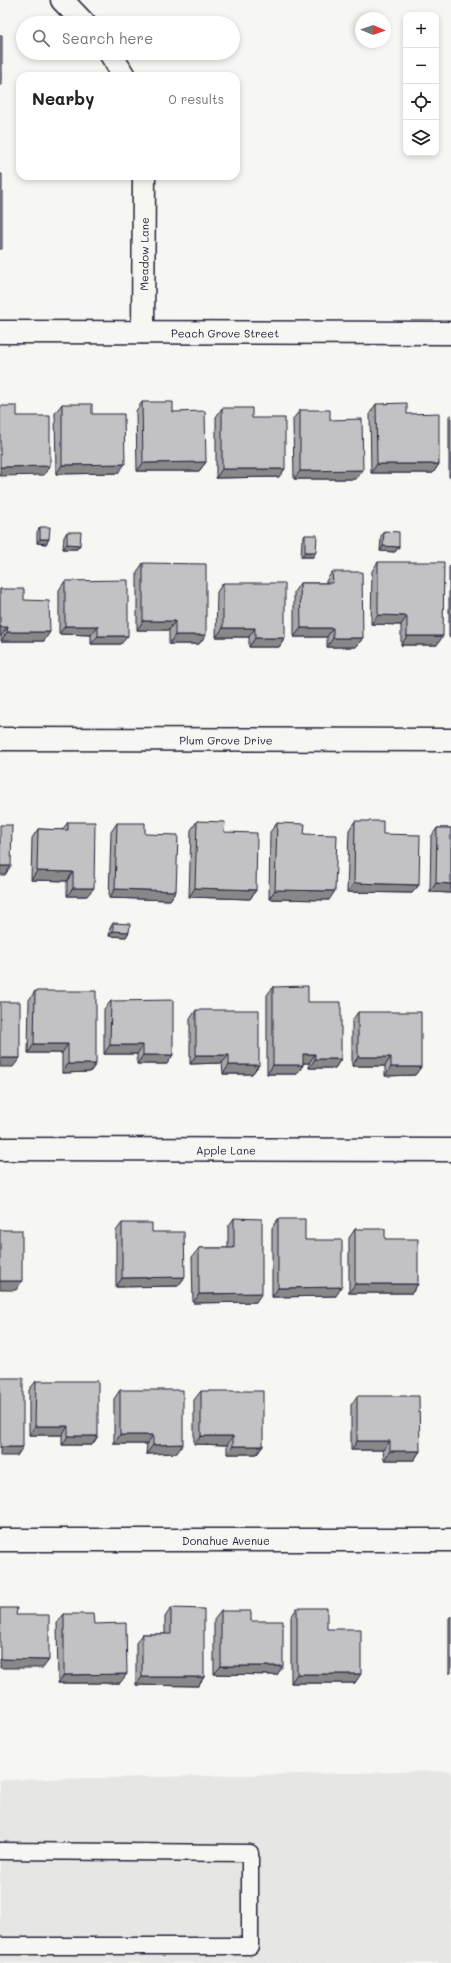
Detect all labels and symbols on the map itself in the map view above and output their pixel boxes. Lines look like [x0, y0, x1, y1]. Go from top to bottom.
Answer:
north arrow [355, 12, 391, 48]
street label: Meadow Lane [136, 217, 151, 291]
street label: Peach Grove Street [171, 325, 279, 340]
street label: Plum Grove Drive [179, 732, 273, 747]
street label: Apple Lane [196, 1142, 256, 1157]
street label: Donahue Avenue [182, 1533, 270, 1548]

